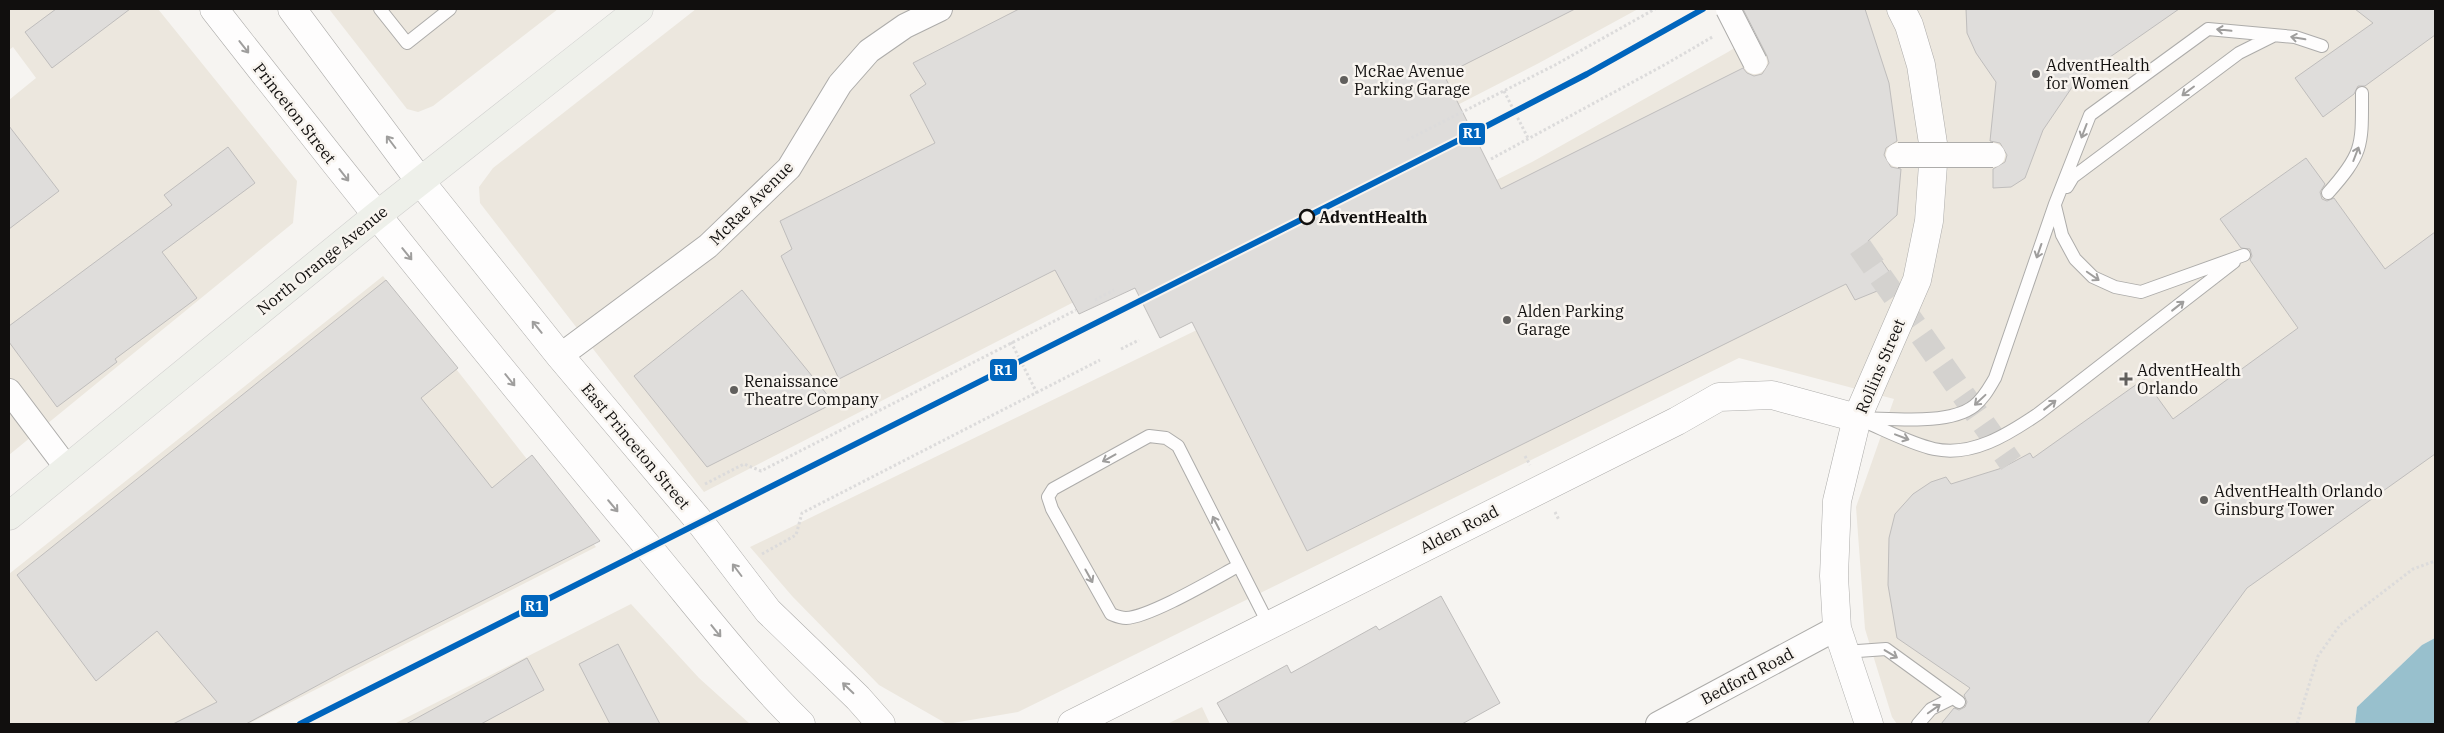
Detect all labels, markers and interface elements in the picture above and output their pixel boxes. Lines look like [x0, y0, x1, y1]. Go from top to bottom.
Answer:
one-way arrow [2217, 25, 2233, 35]
one-way arrow [2290, 32, 2306, 42]
one-way arrow [239, 40, 249, 54]
place label: AdventHealth for Women [2046, 55, 2150, 93]
street label: Princeton Street [249, 59, 341, 168]
place label: McRae Avenue Parking Garage [1354, 61, 1470, 99]
marker: AdventHealth for Women [2030, 68, 2042, 80]
marker: McRae Avenue Parking Garage [1338, 74, 1350, 86]
one-way arrow [2182, 85, 2195, 96]
line badge: R1 [1458, 122, 1486, 146]
one-way arrow [2079, 123, 2088, 138]
text: R1 [1463, 124, 1481, 142]
one-way arrow [386, 135, 396, 149]
one-way arrow [2352, 147, 2361, 162]
street label: McRae Avenue [705, 157, 797, 249]
one-way arrow [339, 168, 349, 182]
street label: North Orange Avenue [253, 201, 391, 319]
place label: AdventHealth [1319, 207, 1427, 227]
marker: AdventHealth [1299, 209, 1315, 225]
one-way arrow [2034, 242, 2043, 258]
one-way arrow [401, 247, 412, 260]
one-way arrow [2086, 271, 2100, 281]
one-way arrow [2171, 300, 2184, 311]
place label: Alden Parking Garage [1517, 301, 1624, 339]
marker: Alden Parking Garage [1501, 314, 1513, 326]
street label: Rollins Street [1851, 315, 1909, 416]
one-way arrow [532, 320, 542, 334]
line badge: R1 [989, 358, 1018, 382]
place label: AdventHealth Orlando [2137, 360, 2241, 398]
text: R1 [994, 361, 1012, 379]
place label: Renaissance Theatre Company [744, 371, 879, 409]
marker: AdventHealth Orlando [2119, 372, 2133, 386]
one-way arrow [504, 373, 515, 386]
street label: East Princeton Street [577, 379, 695, 513]
marker: Renaissance Theatre Company [728, 384, 740, 396]
one-way arrow [1973, 395, 1986, 406]
one-way arrow [2043, 400, 2057, 410]
one-way arrow [1894, 433, 1909, 442]
one-way arrow [1102, 454, 1117, 463]
place label: AdventHealth Orlando Ginsburg Tower [2214, 481, 2383, 519]
marker: AdventHealth Orlando Ginsburg Tower [2198, 494, 2210, 506]
one-way arrow [607, 499, 618, 512]
street label: Alden Road [1416, 500, 1502, 557]
one-way arrow [1211, 516, 1220, 531]
one-way arrow [732, 563, 742, 577]
one-way arrow [1084, 568, 1094, 583]
line badge: R1 [520, 594, 549, 618]
text: R1 [525, 597, 543, 615]
one-way arrow [711, 624, 722, 637]
street label: Bedford Road [1697, 643, 1797, 709]
one-way arrow [1884, 649, 1899, 659]
one-way arrow [842, 682, 854, 694]
one-way arrow [1927, 704, 1941, 714]

